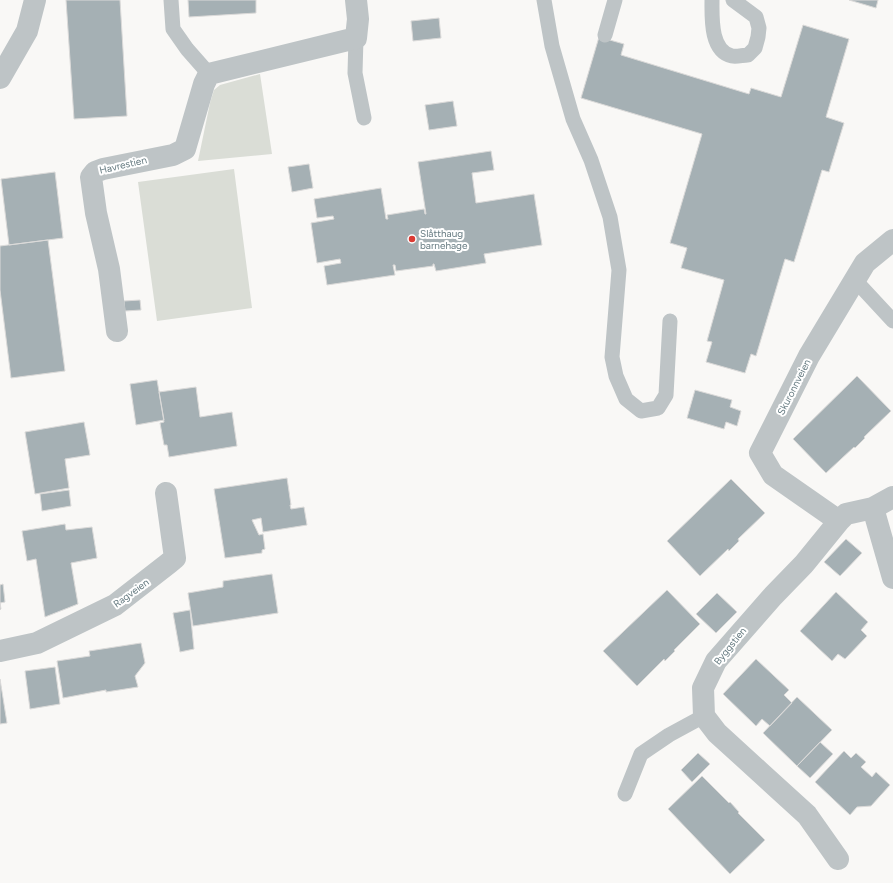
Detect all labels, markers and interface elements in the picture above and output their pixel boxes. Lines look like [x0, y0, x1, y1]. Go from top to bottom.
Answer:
street label: Havrestien [98, 153, 148, 177]
place label: Slåtthaug barnehage [420, 227, 468, 252]
marker: Slåtthaug barnehage [407, 234, 417, 244]
street label: Skuronnveien [774, 357, 814, 417]
street label: Ragveien [111, 575, 152, 610]
street label: Byggstien [711, 624, 749, 667]

